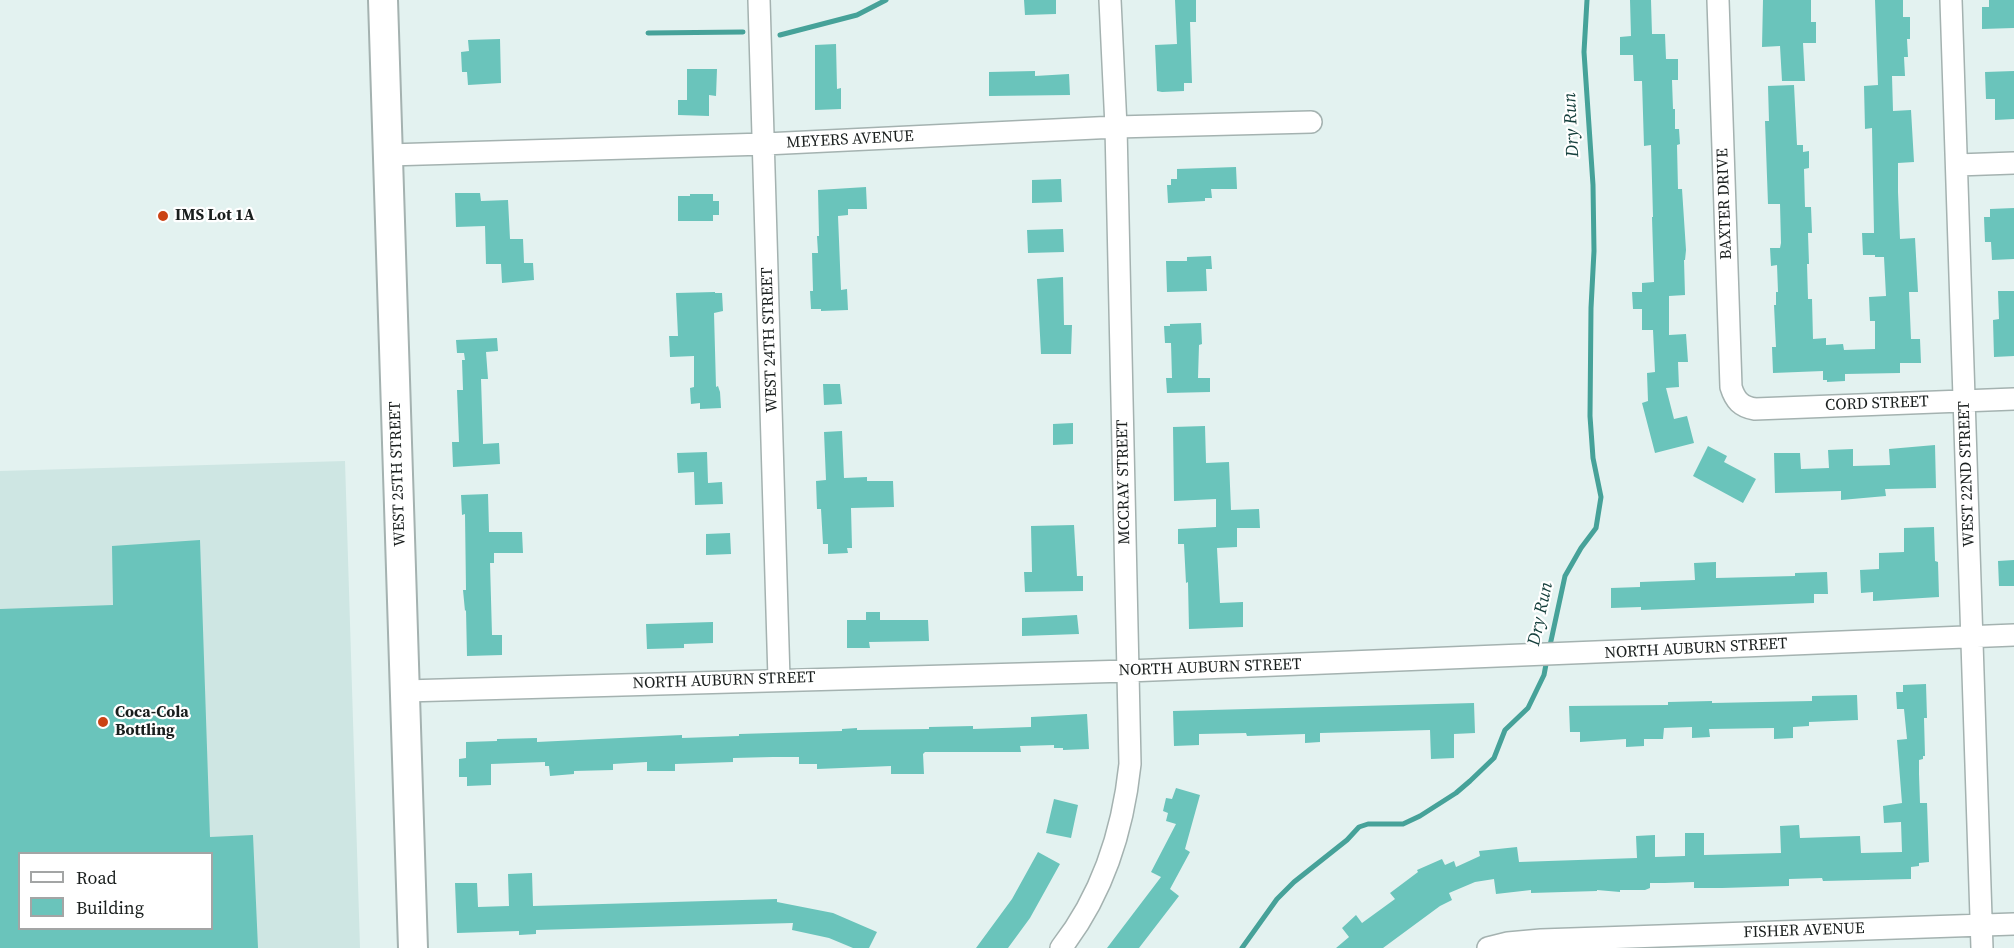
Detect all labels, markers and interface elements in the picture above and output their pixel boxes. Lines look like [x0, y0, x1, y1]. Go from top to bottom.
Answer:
water label: Dry Run [1560, 92, 1584, 158]
street label: MEYERS AVENUE [786, 127, 914, 153]
street label: BAXTER DRIVE [1713, 148, 1737, 260]
place label: IMS Lot 1A [175, 206, 255, 226]
marker: IMS Lot 1A [156, 209, 170, 223]
street label: WEST 24TH STREET [758, 267, 782, 413]
street label: CORD STREET [1825, 393, 1929, 415]
street label: WEST 25TH STREET [386, 401, 410, 547]
street label: WEST 22ND STREET [1955, 401, 1979, 547]
street label: MCCRAY STREET [1113, 419, 1135, 545]
water label: Dry Run [1524, 580, 1558, 648]
street label: NORTH AUBURN STREET [1604, 635, 1788, 663]
street label: NORTH AUBURN STREET [1118, 655, 1302, 681]
street label: NORTH AUBURN STREET [632, 668, 816, 694]
place label: Coca-Cola Bottling [115, 703, 189, 741]
marker: Coca-Cola Bottling [96, 715, 110, 729]
legend [18, 852, 213, 930]
text: Road [76, 865, 117, 890]
text: Building [76, 895, 144, 920]
street label: FISHER AVENUE [1743, 919, 1865, 943]

